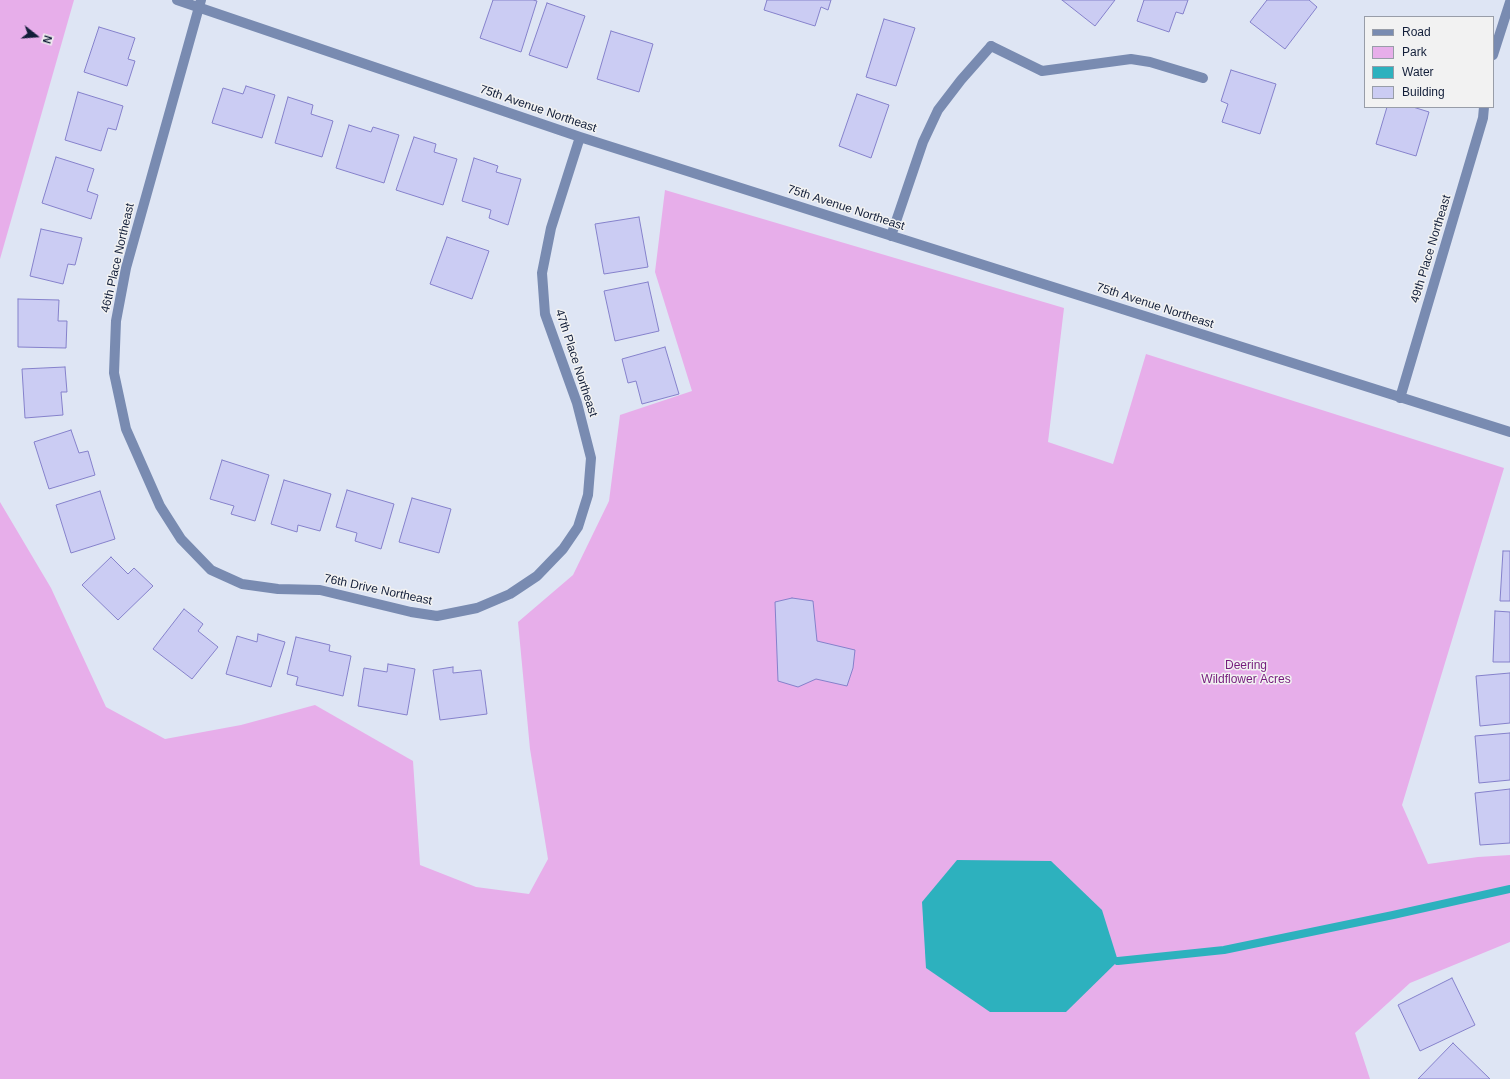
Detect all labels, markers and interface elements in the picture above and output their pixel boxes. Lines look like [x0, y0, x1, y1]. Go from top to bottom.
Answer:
north arrow [16, 16, 56, 56]
legend [1364, 16, 1494, 108]
text: Road [1402, 25, 1431, 39]
text: N [41, 34, 54, 45]
text: Park [1402, 45, 1427, 59]
text: Water [1402, 65, 1434, 79]
street label: 75th Avenue Northeast [478, 82, 598, 136]
text: Building [1402, 85, 1445, 99]
street label: 75th Avenue Northeast [786, 182, 906, 234]
street label: 49th Place Northeast [1408, 193, 1454, 305]
street label: 46th Place Northeast [98, 202, 138, 314]
street label: 75th Avenue Northeast [1095, 280, 1215, 332]
street label: 47th Place Northeast [552, 307, 600, 419]
street label: 76th Drive Northeast [323, 572, 433, 608]
park label: Deering Wildflower Acres [1201, 659, 1291, 687]

